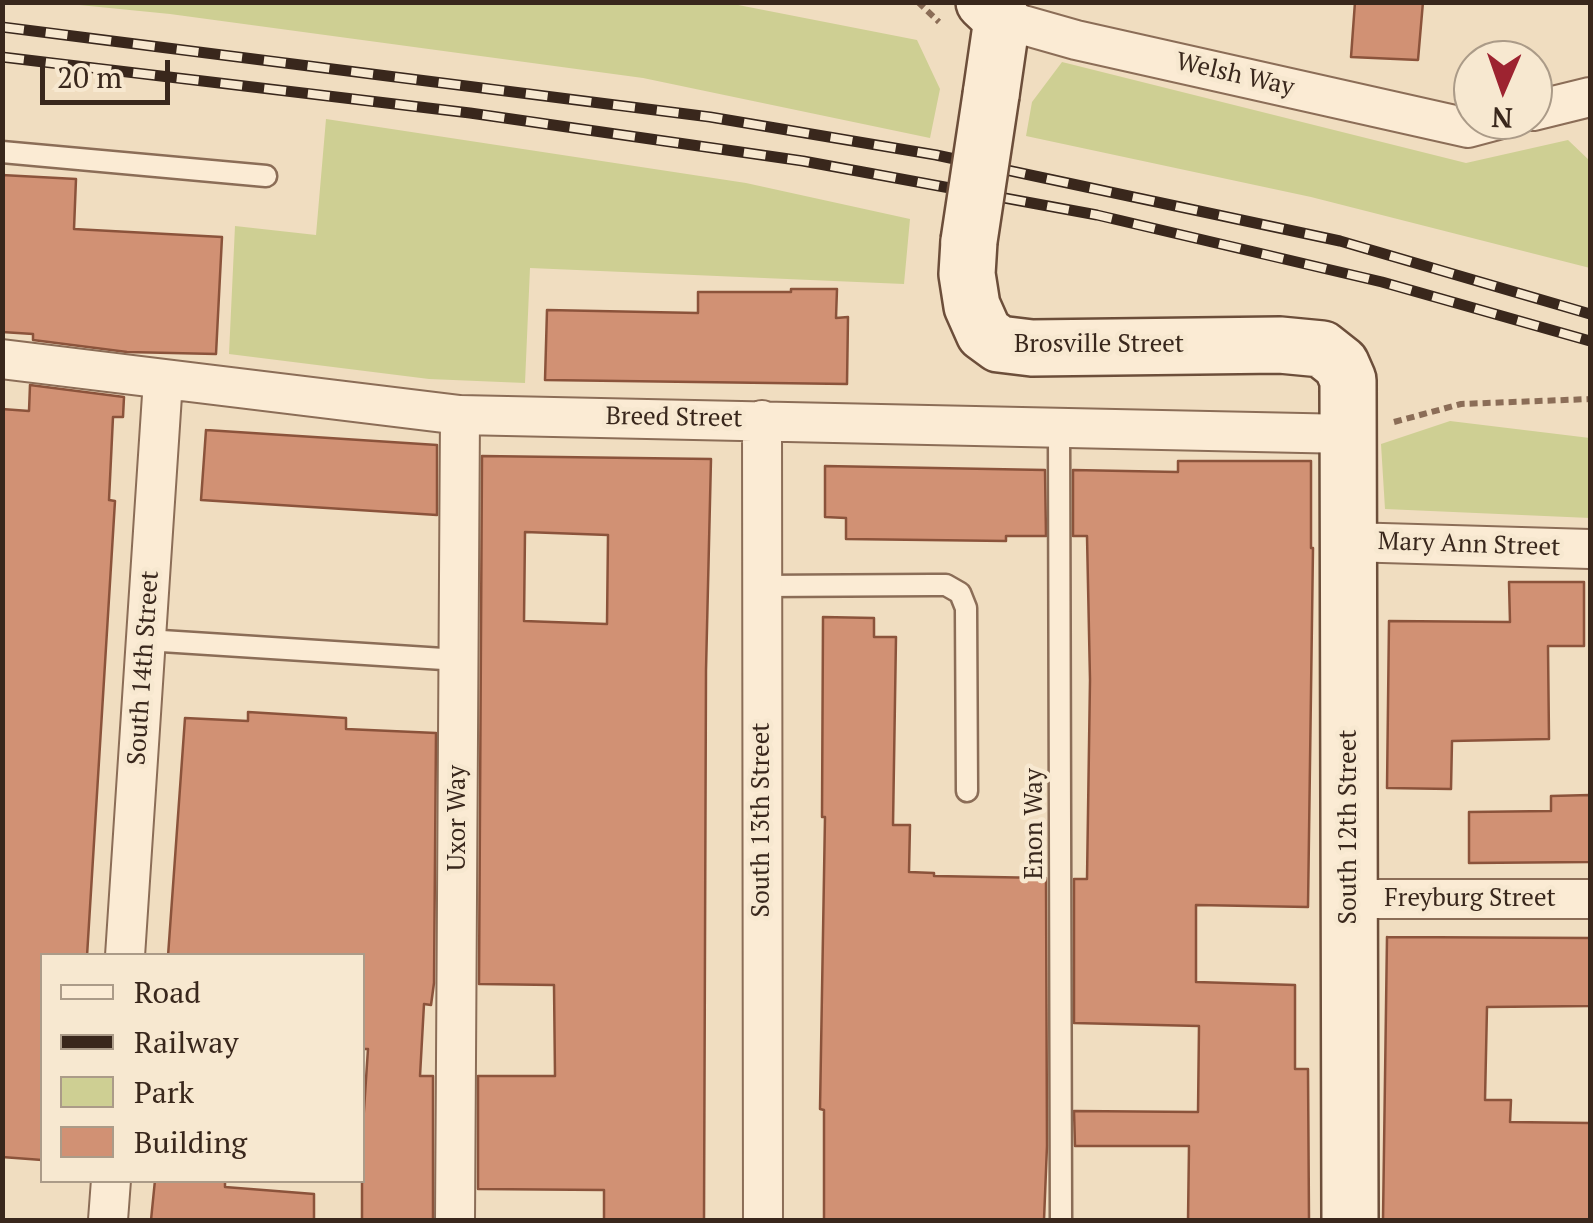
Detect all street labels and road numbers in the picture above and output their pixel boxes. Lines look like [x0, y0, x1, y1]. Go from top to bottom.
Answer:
street label: Welsh Way [1173, 47, 1297, 103]
street label: Brosville Street [1014, 330, 1184, 360]
street label: Breed Street [605, 402, 743, 434]
street label: Mary Ann Street [1377, 527, 1561, 563]
street label: South 14th Street [122, 570, 166, 766]
street label: South 13th Street [747, 723, 777, 917]
street label: South 12th Street [1334, 730, 1364, 924]
street label: Uxor Way [443, 765, 473, 871]
street label: Enon Way [1020, 768, 1050, 880]
street label: Freyburg Street [1384, 884, 1556, 914]

